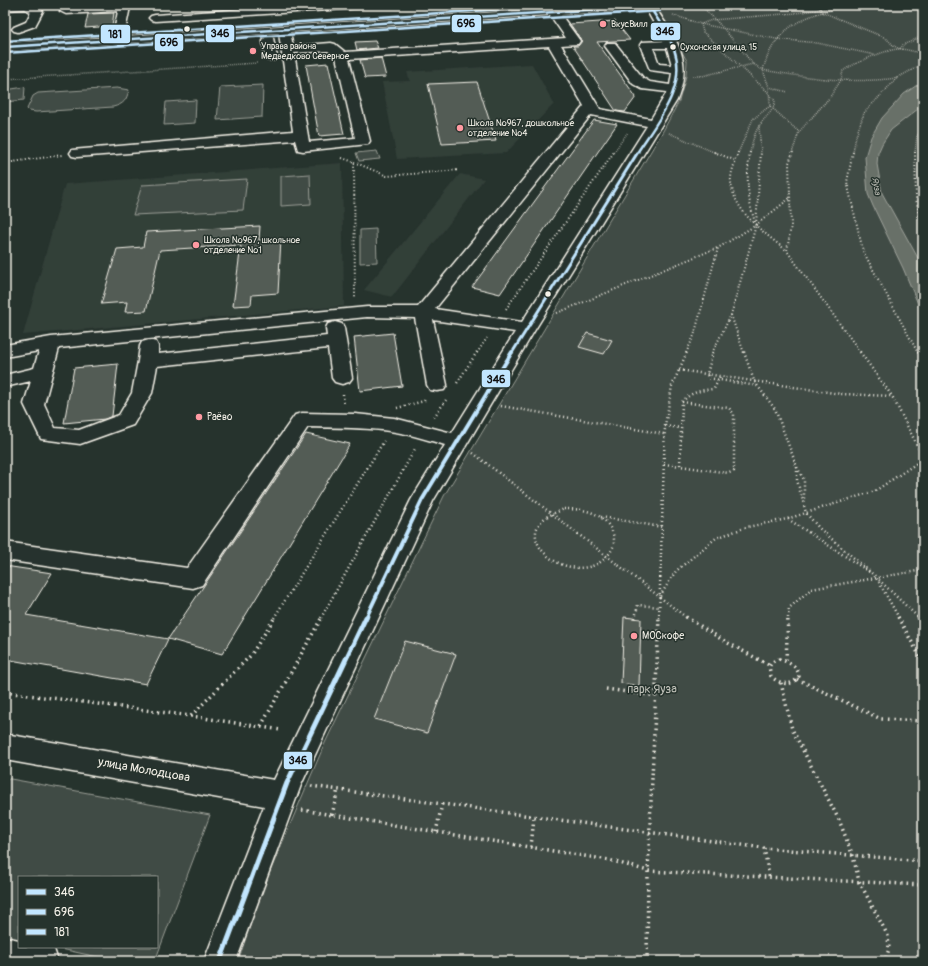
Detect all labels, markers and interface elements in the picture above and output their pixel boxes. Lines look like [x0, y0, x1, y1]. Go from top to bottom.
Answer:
line badge: 696 [451, 14, 482, 33]
text: 696 [457, 17, 476, 30]
marker: ВкусВилл [598, 19, 608, 29]
place label: ВкусВилл [611, 19, 648, 30]
line badge: 346 [650, 22, 681, 41]
line badge: 181 [100, 24, 131, 44]
unlabelled marker [182, 24, 192, 34]
line badge: 346 [205, 24, 235, 43]
text: 346 [656, 25, 675, 38]
text: 346 [211, 27, 230, 40]
text: 181 [108, 28, 122, 41]
line badge: 696 [154, 33, 184, 52]
text: 696 [160, 36, 179, 49]
place label: Управа района Медведково Северное [261, 41, 350, 62]
marker: Сухонская улица, 15 [668, 42, 678, 52]
place label: Сухонская улица, 15 [680, 42, 757, 53]
marker: Управа района Медведково Северное [248, 46, 258, 56]
place label: Школа №967, дошкольное отделение №4 [468, 118, 575, 139]
marker: Школа №967, дошкольное отделение №4 [455, 123, 465, 133]
water label: Яуза [869, 176, 883, 196]
place label: Школа №967, школьное отделение №1 [204, 235, 300, 256]
marker: Школа №967, школьное отделение №1 [191, 240, 201, 250]
unlabelled marker [543, 289, 553, 299]
line badge: 346 [481, 369, 511, 388]
text: 346 [487, 373, 506, 386]
place label: Раёво [207, 411, 233, 423]
marker: Раёво [194, 412, 204, 422]
place label: МОСкофе [642, 630, 684, 642]
marker: МОСкофе [629, 631, 639, 641]
park label: парк Яуза [627, 682, 677, 697]
line badge: 346 [283, 751, 313, 770]
street label: улица Молодцова [96, 754, 191, 786]
text: 346 [289, 754, 308, 767]
legend [18, 876, 158, 948]
text: 346 [54, 885, 75, 900]
text: 696 [54, 905, 74, 920]
text: 181 [54, 925, 69, 940]

